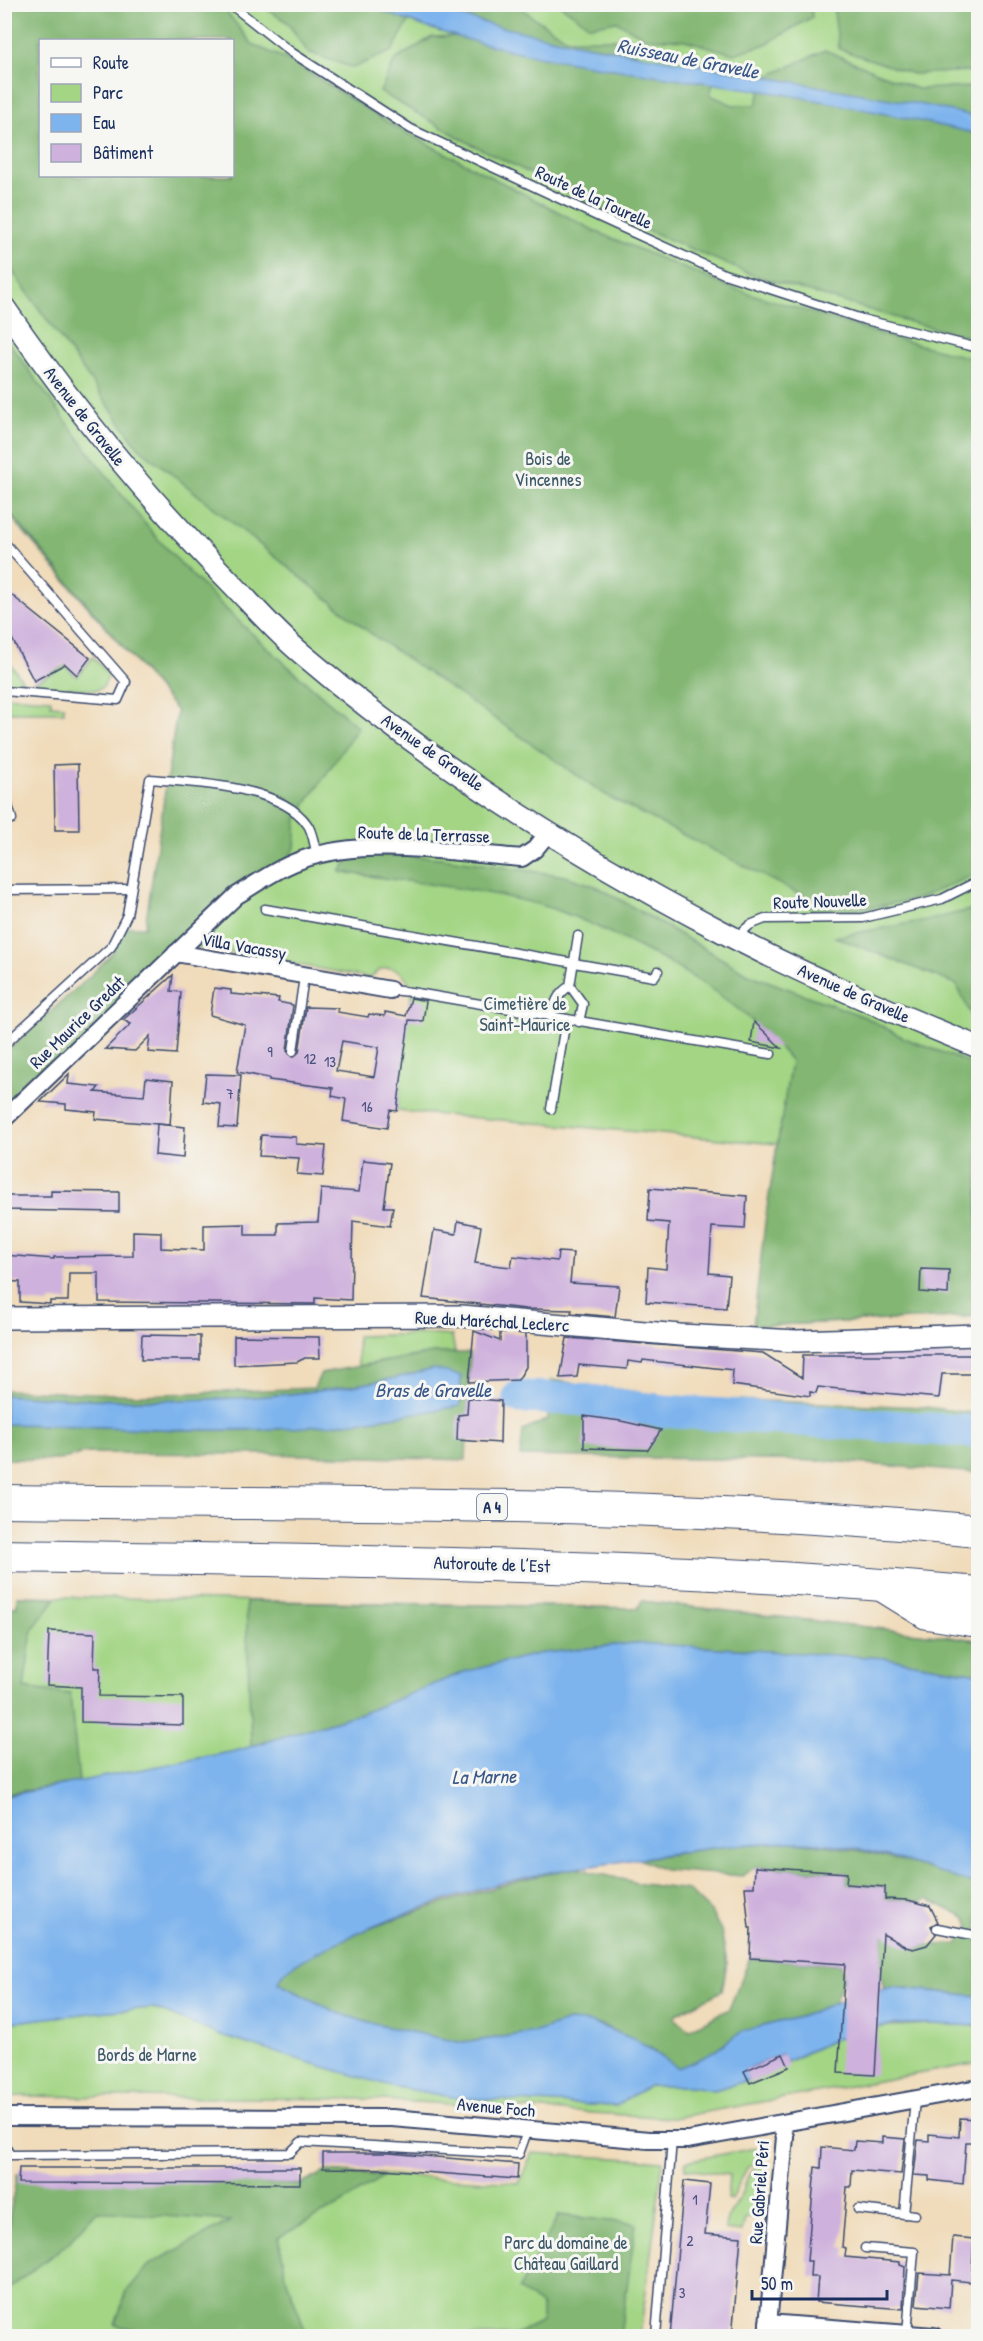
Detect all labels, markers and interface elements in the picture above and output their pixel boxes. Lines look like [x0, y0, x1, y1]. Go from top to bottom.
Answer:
water label: Ruisseau de Gravelle [615, 31, 762, 85]
legend [39, 39, 234, 177]
text: Route [93, 50, 129, 75]
text: Parc [93, 80, 123, 105]
text: Eau [93, 110, 115, 135]
text: Bâtiment [93, 140, 154, 165]
street label: Route de la Tourelle [531, 159, 657, 235]
street label: Avenue de Gravelle [38, 361, 132, 471]
park label: Bois de Vincennes [515, 446, 581, 492]
street label: Avenue de Gravelle [377, 707, 489, 797]
street label: Route de la Terrasse [358, 819, 490, 849]
street label: Route Nouvelle [773, 887, 867, 915]
street label: Villa Vacassy [200, 926, 289, 966]
street label: Avenue de Gravelle [794, 957, 914, 1029]
street label: Rue Maurice Gredat [24, 969, 131, 1074]
park label: Cimetière de Saint-Maurice [479, 991, 571, 1037]
house number: 9 [267, 1041, 273, 1062]
house number: 12 [304, 1048, 316, 1069]
house number: 13 [324, 1051, 336, 1072]
house number: 7 [226, 1083, 234, 1104]
house number: 16 [361, 1096, 373, 1117]
street label: Rue du Maréchal Leclerc [414, 1304, 570, 1338]
water label: Bras de Gravelle [375, 1376, 492, 1403]
road number: A 4 [477, 1494, 507, 1520]
street label: Autoroute de l’Est [433, 1549, 551, 1579]
water label: La Marne [452, 1762, 517, 1790]
park label: Bords de Marne [97, 2042, 197, 2067]
street label: Avenue Foch [456, 2091, 537, 2123]
street label: Rue Gabriel Péri [743, 2139, 775, 2245]
house number: 1 [692, 2189, 698, 2210]
park label: Parc du domaine de Château Gaillard [504, 2230, 628, 2276]
house number: 2 [686, 2230, 694, 2251]
scale bar [752, 2263, 887, 2301]
text: 50 m [761, 2271, 793, 2296]
house number: 3 [679, 2282, 686, 2303]

